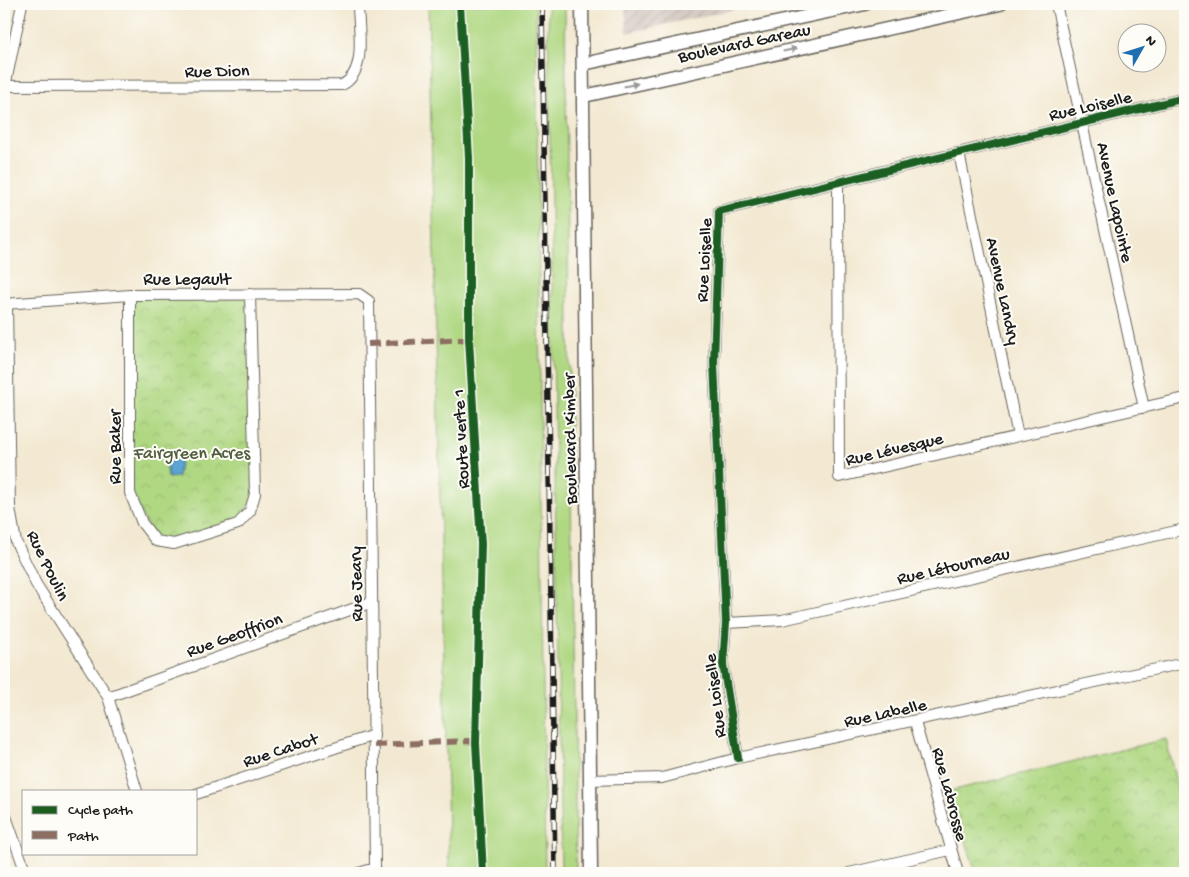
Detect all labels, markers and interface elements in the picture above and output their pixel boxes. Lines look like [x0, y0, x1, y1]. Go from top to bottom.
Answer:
street label: Boulevard Gareau [675, 20, 813, 69]
north arrow [1116, 22, 1166, 72]
text: N [1141, 32, 1160, 50]
one-way arrow [782, 46, 797, 54]
street label: Rue Dion [184, 61, 250, 84]
one-way arrow [624, 81, 639, 89]
street label: Rue Loiselle [1047, 88, 1135, 127]
street label: Avenue Lapointe [1091, 141, 1137, 265]
street label: Rue Loiselle [693, 217, 718, 303]
street label: Avenue Landry [980, 236, 1023, 347]
street label: Rue Legault [143, 270, 232, 291]
street label: Boulevard Kimber [560, 372, 583, 506]
street label: Route verte 1 [449, 388, 476, 489]
street label: Rue Baker [106, 408, 127, 484]
street label: Rue Lévesque [844, 429, 946, 472]
park label: Fairgreen Acres [133, 444, 252, 465]
street label: Rue Poulin [21, 528, 73, 605]
street label: Rue Létourneau [895, 544, 1013, 591]
street label: Rue Jeary [346, 546, 369, 622]
street label: Rue Geoffrion [184, 609, 286, 663]
street label: Rue Loiselle [701, 652, 732, 739]
street label: Rue Labelle [842, 695, 929, 733]
street label: Rue Cabot [241, 729, 322, 773]
street label: Rue Labrosse [926, 746, 971, 844]
legend [22, 790, 198, 854]
text: Cycle path [68, 802, 133, 820]
text: Path [67, 828, 99, 846]

